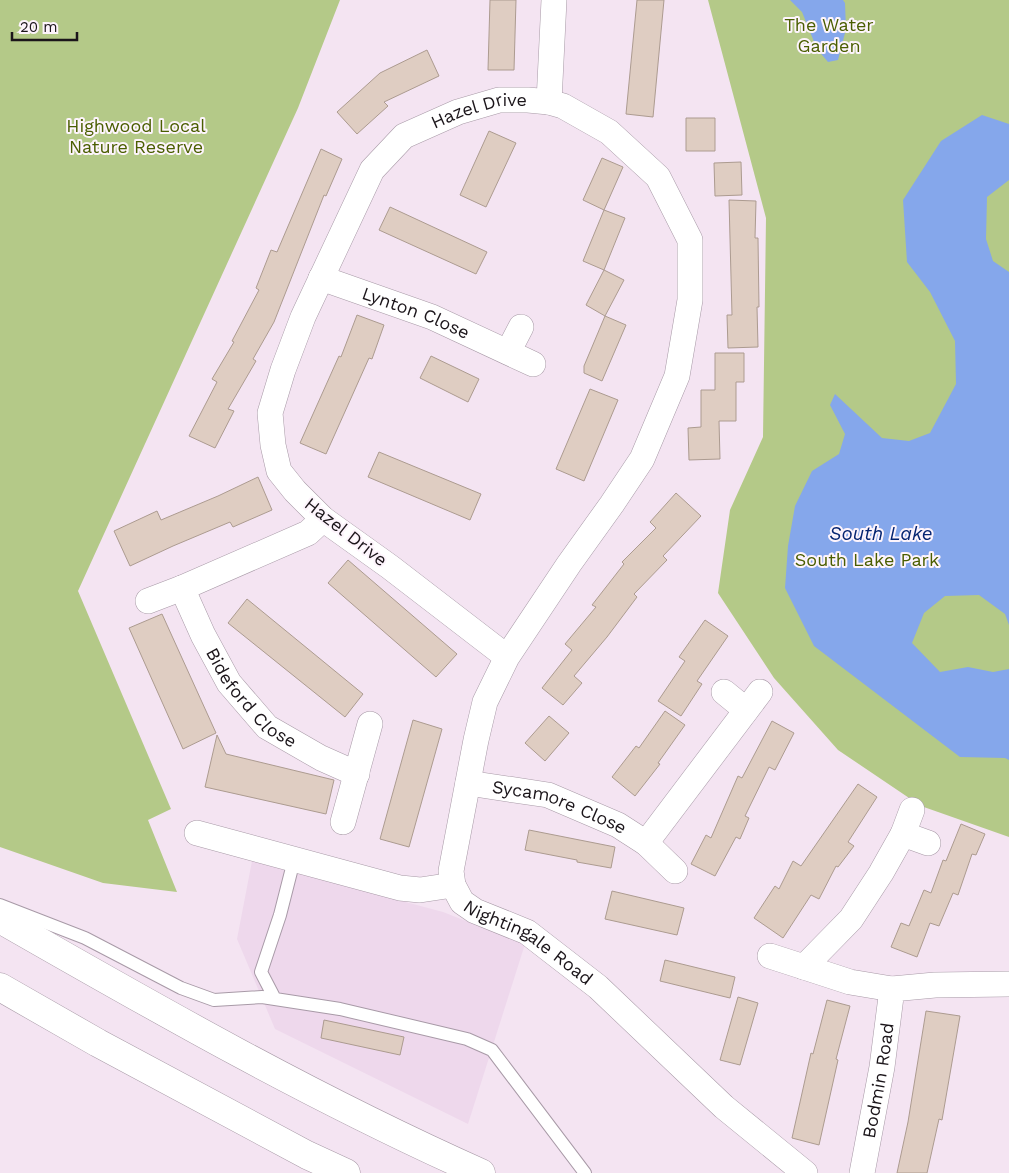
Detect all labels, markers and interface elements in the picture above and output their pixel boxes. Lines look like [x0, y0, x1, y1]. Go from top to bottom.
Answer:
scale bar [12, 10, 78, 42]
park label: The Water Garden [784, 14, 874, 56]
text: 20 m [20, 18, 58, 36]
street label: Hazel Drive [428, 88, 527, 133]
park label: Highwood Local Nature Reserve [66, 115, 206, 157]
street label: Lynton Close [359, 282, 473, 343]
street label: Hazel Drive [301, 493, 392, 570]
water label: South Lake [829, 522, 933, 545]
park label: South Lake Park [795, 549, 939, 570]
street label: Bideford Close [202, 644, 300, 752]
street label: Sycamore Close [491, 776, 631, 838]
street label: Nightingale Road [460, 895, 597, 989]
street label: Bodmin Road [858, 1021, 898, 1140]

